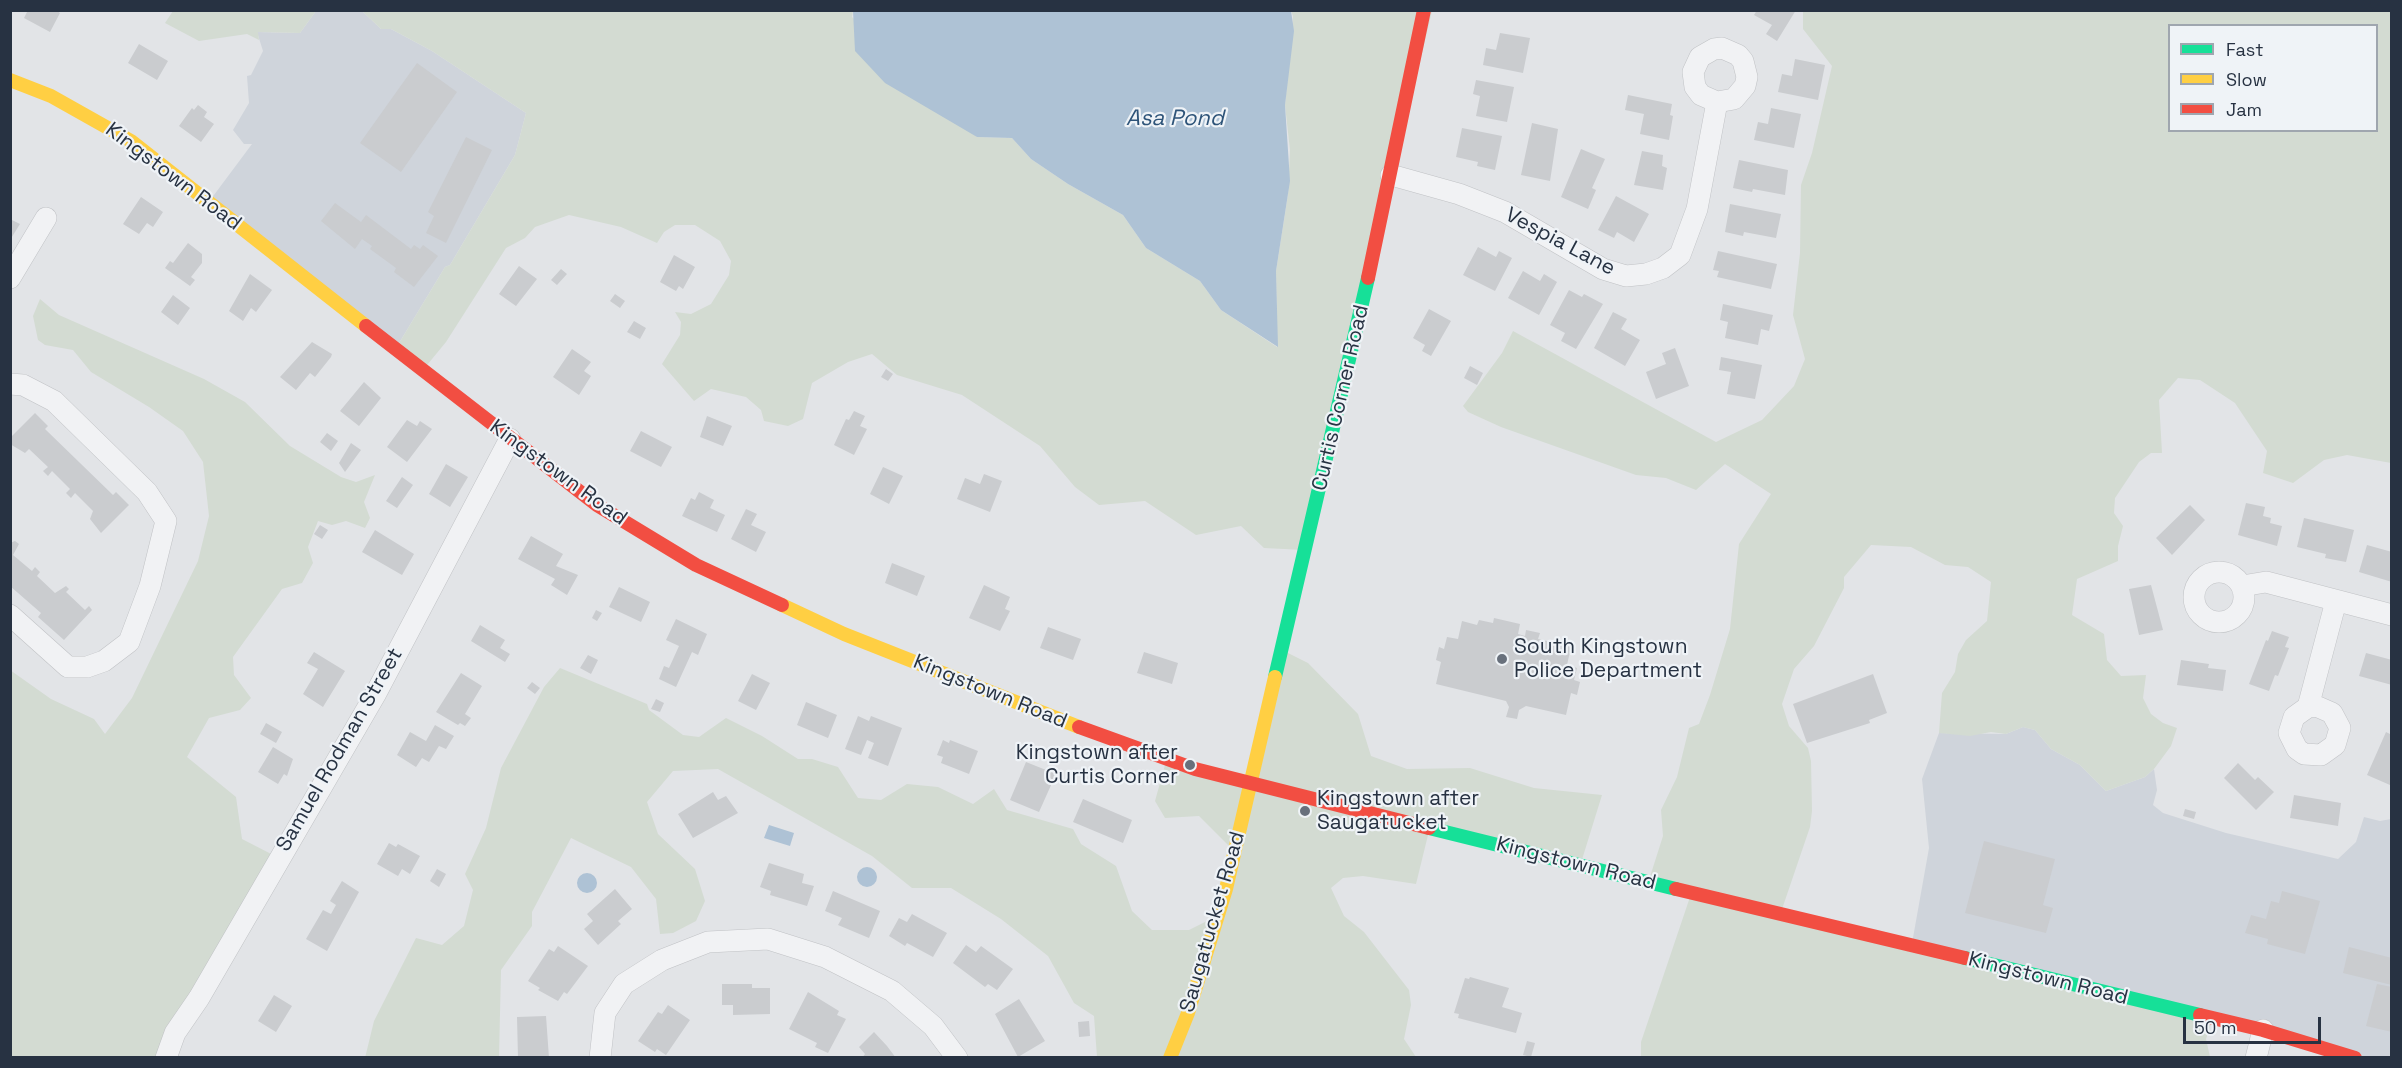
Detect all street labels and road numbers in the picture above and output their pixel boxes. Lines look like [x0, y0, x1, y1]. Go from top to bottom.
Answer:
street label: Kingstown Road [100, 118, 246, 236]
street label: Vespia Lane [1501, 203, 1619, 281]
street label: Curtis Corner Road [1307, 303, 1375, 493]
street label: Kingstown Road [484, 415, 632, 531]
street label: Samuel Rodman Street [271, 644, 409, 856]
street label: Kingstown Road [909, 650, 1071, 734]
street label: Saugatucket Road [1175, 829, 1251, 1015]
street label: Kingstown Road [1493, 832, 1659, 896]
street label: Kingstown Road [1965, 947, 2131, 1011]

